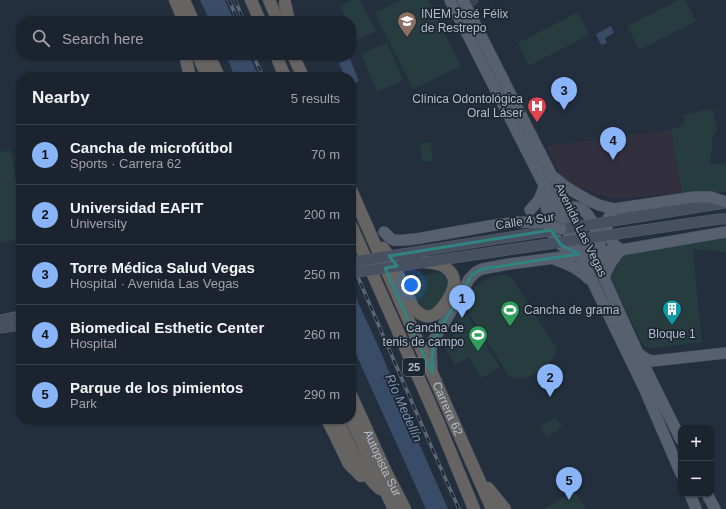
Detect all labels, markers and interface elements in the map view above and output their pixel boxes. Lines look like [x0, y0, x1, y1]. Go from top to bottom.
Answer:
place label: INEM José Félix de Restrepo [421, 7, 508, 35]
school or university icon: INEM José Félix de Restrepo [396, 10, 418, 38]
search box [16, 16, 356, 60]
icon: search [30, 27, 52, 49]
text: Search here [62, 30, 144, 47]
pin: 3 [551, 77, 577, 110]
text: Nearby [32, 88, 90, 107]
text: 5 results [291, 91, 340, 106]
place label: Clínica Odontológica Oral Láser [412, 92, 523, 120]
hospital icon: Clínica Odontológica Oral Láser [526, 95, 548, 123]
pin: 4 [600, 127, 626, 160]
text: Cancha de microfútbol [70, 139, 233, 156]
text: 1 [41, 147, 49, 162]
text: 70 m [311, 147, 340, 162]
text: Sports · Carrera 62 [70, 156, 181, 171]
street label: Avenida Las Vegas [552, 181, 610, 279]
text: Universidad EAFIT [70, 199, 203, 216]
text: 2 [41, 207, 49, 222]
text: 200 m [304, 207, 340, 222]
street label: Calle 4 Sur [495, 209, 555, 233]
text: University [70, 216, 127, 231]
text: Torre Médica Salud Vegas [70, 259, 255, 276]
text: 3 [41, 267, 49, 282]
text: 250 m [304, 267, 340, 282]
your location [401, 275, 421, 295]
text: Hospital · Avenida Las Vegas [70, 276, 239, 291]
pin: 1 [449, 285, 475, 318]
building icon: Bloque 1 [661, 298, 683, 326]
sports icon: Cancha de grama [499, 299, 521, 327]
place label: Cancha de grama [524, 303, 620, 317]
text: Biomedical Esthetic Center [70, 319, 264, 336]
place label: Cancha de tenis de campo [383, 321, 464, 349]
sports icon: Cancha de tenis de campo [467, 324, 489, 352]
text: 4 [41, 327, 49, 342]
text: 260 m [304, 327, 340, 342]
place label: Bloque 1 [648, 327, 696, 341]
text: Hospital [70, 336, 117, 351]
road number: 25 [403, 358, 425, 376]
pin: 2 [537, 364, 563, 397]
water label: Río Medellín [382, 372, 426, 444]
text: Parque de los pimientos [70, 379, 243, 396]
street label: Carrera 62 [430, 379, 466, 438]
text: 5 [41, 387, 49, 402]
text: 290 m [304, 387, 340, 402]
text: Park [70, 396, 97, 411]
map controls [678, 425, 714, 497]
button: + [678, 425, 714, 461]
street label: Autopista Sur [361, 428, 404, 499]
button: − [678, 461, 714, 497]
pin: 5 [556, 467, 582, 500]

